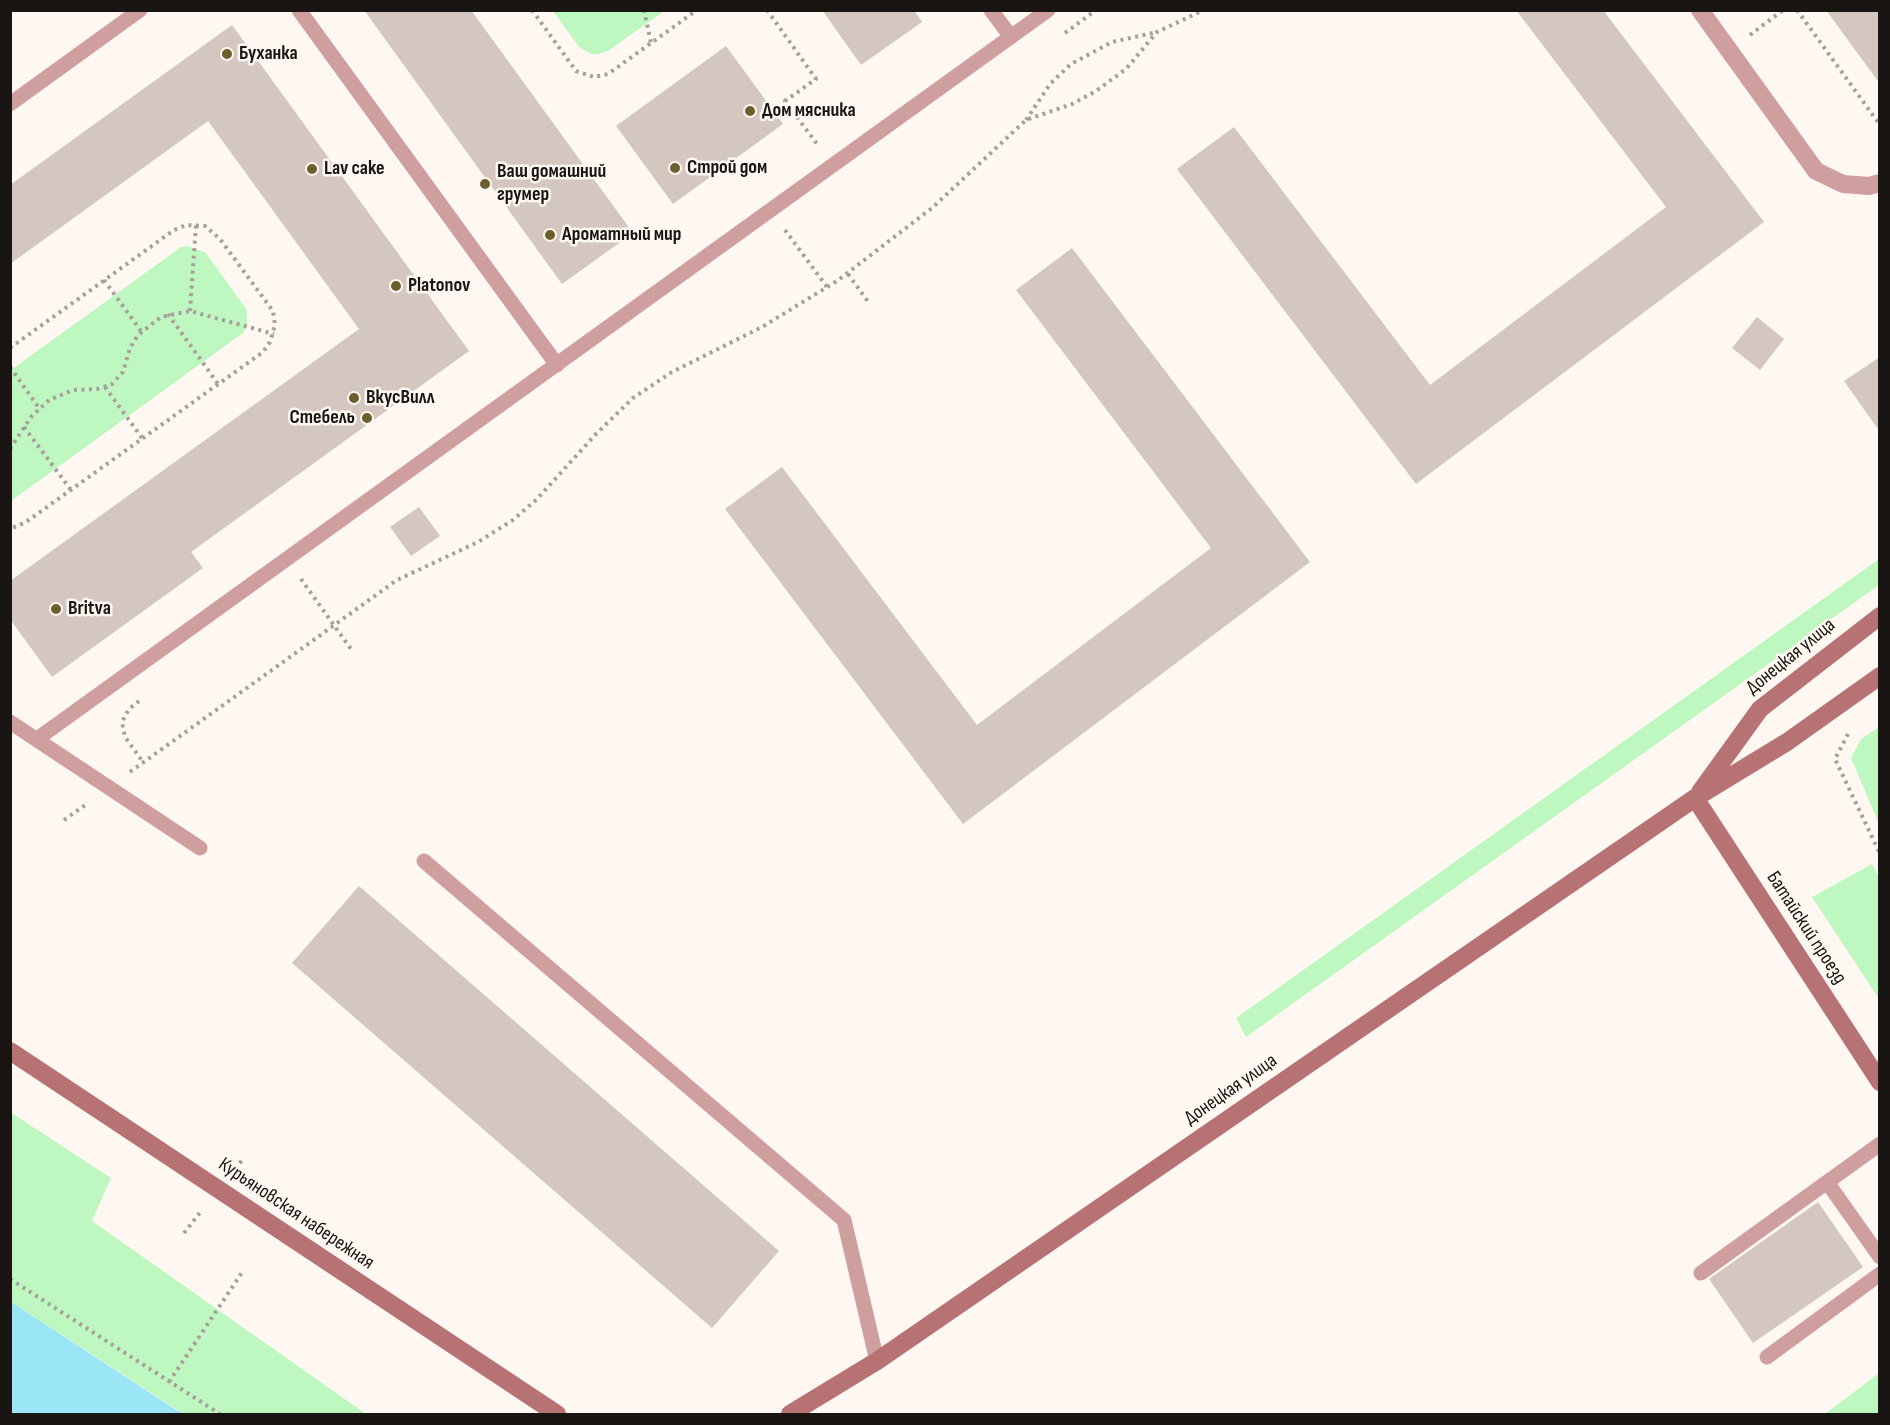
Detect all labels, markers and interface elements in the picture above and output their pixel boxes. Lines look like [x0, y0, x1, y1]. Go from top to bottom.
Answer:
place label: Буханка [239, 42, 298, 66]
marker: Буханка [220, 47, 234, 61]
place label: Дом мясника [762, 99, 856, 123]
marker: Дом мясника [743, 104, 757, 118]
place label: Строй дом [687, 156, 767, 180]
place label: Lav cake [324, 157, 385, 181]
place label: Ваш домашний грумер [497, 160, 606, 207]
marker: Строй дом [668, 161, 682, 175]
marker: Lav cake [305, 162, 319, 176]
marker: Ваш домашний грумер [478, 177, 492, 191]
place label: Ароматный мир [562, 223, 682, 247]
marker: Ароматный мир [543, 228, 557, 242]
place label: Platonov [408, 274, 470, 298]
marker: Platonov [389, 279, 403, 293]
place label: ВкусВилл [366, 386, 435, 410]
marker: ВкусВилл [347, 391, 361, 405]
place label: Стебель [290, 406, 355, 430]
marker: Стебель [360, 411, 374, 425]
place label: Britva [68, 597, 111, 621]
marker: Britva [49, 602, 63, 616]
street label: Донецкая улица [1741, 614, 1841, 700]
street label: Батайский проезд [1761, 867, 1851, 989]
street label: Донецкая улица [1180, 1049, 1282, 1131]
street label: Курьяновская набережная [213, 1153, 379, 1275]

